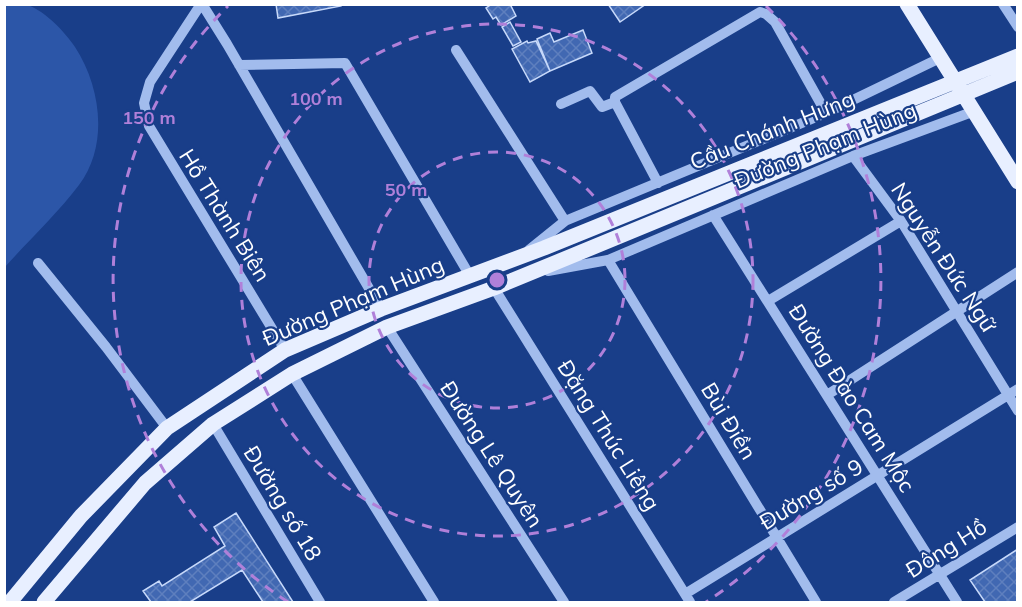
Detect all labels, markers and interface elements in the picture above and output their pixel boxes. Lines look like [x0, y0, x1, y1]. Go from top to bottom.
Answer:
street label: Cầu Chánh Hưng [686, 84, 858, 176]
text: 100 m [289, 87, 343, 110]
street label: Đường Phạm Hùng [729, 96, 921, 194]
text: 150 m [122, 106, 176, 129]
street label: Hồ Thành Biên [173, 144, 277, 286]
street label: Nguyễn Đức Ngữ [885, 177, 1003, 338]
text: 50 m [385, 178, 427, 201]
street label: Đường Phạm Hùng [258, 250, 448, 352]
centre of rings [487, 270, 507, 290]
street label: Đường Đào Cam Mộc [783, 299, 921, 497]
street label: Đặng Thúc Liêng [551, 354, 667, 516]
street label: Đường Lê Quyên [434, 375, 550, 533]
street label: Bùi Điền [695, 377, 763, 465]
street label: Đường số 18 [238, 440, 328, 566]
street label: Đường số 9 [754, 452, 868, 536]
street label: Đông Hồ [900, 512, 992, 584]

